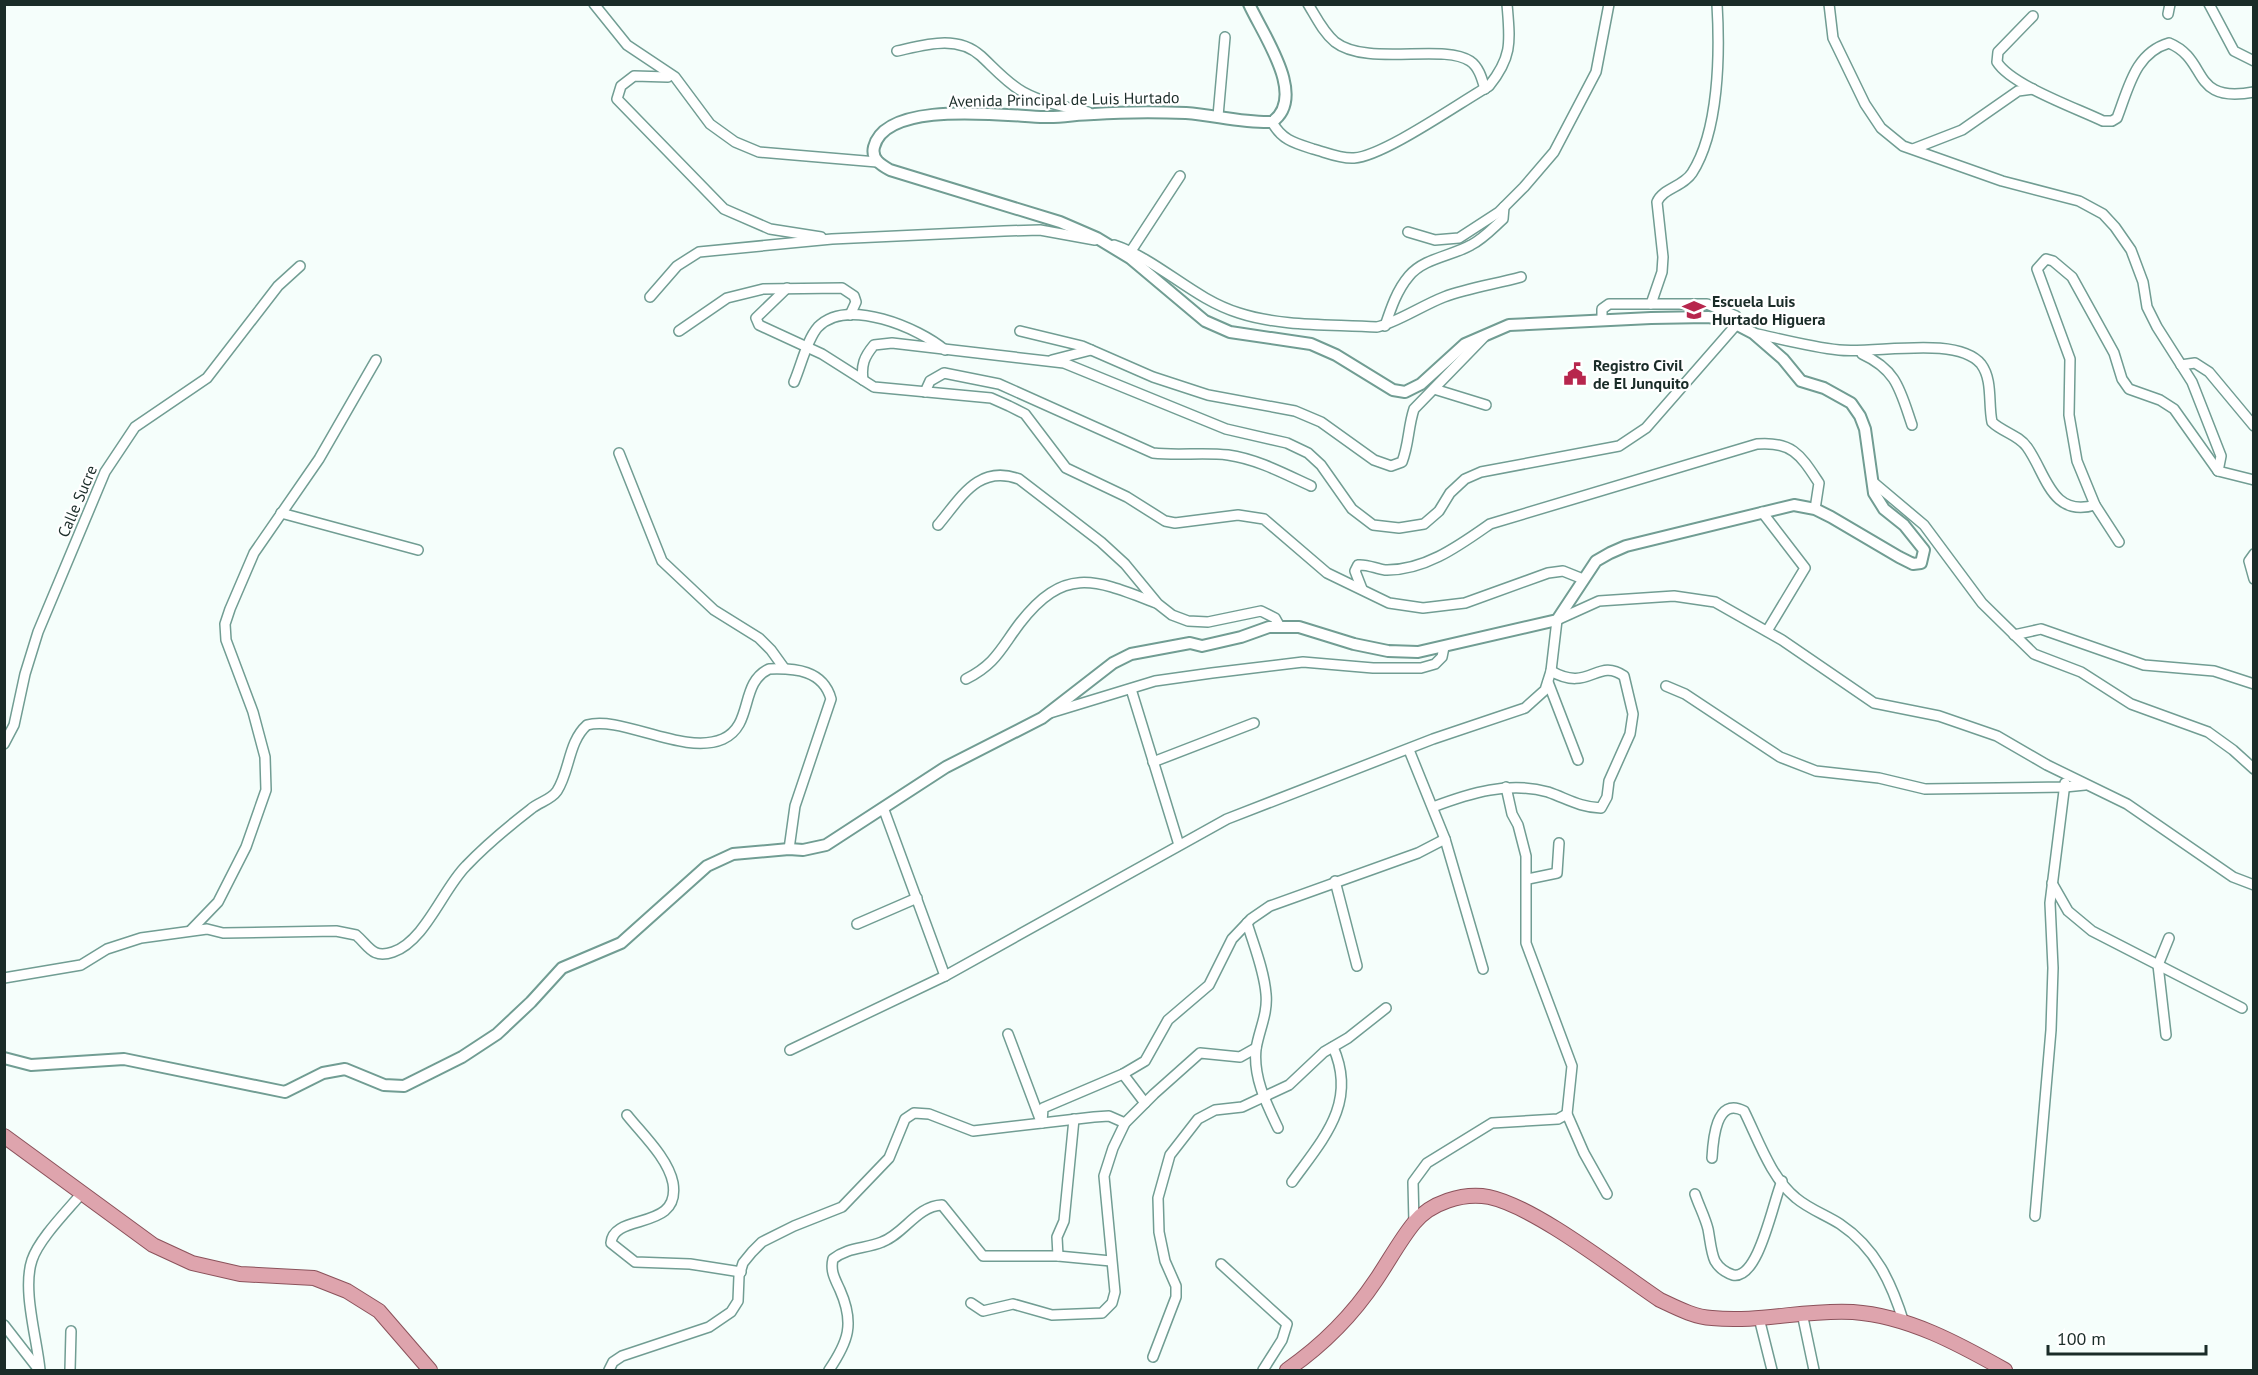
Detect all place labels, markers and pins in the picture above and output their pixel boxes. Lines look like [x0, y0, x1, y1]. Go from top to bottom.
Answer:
place label: Escuela Luis Hurtado Higuera [1712, 291, 1826, 329]
school or university icon: Escuela Luis Hurtado Higuera [1681, 297, 1707, 323]
place label: Registro Civil de El Junquito [1593, 355, 1690, 393]
public building icon: Registro Civil de El Junquito [1562, 361, 1588, 387]

